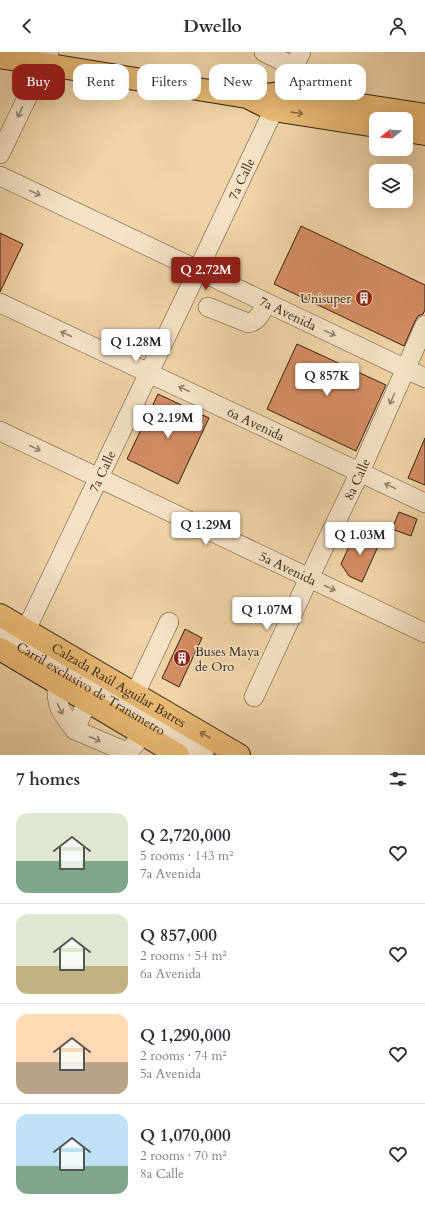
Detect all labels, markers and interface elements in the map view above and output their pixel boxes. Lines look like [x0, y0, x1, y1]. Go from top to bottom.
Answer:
text: Dwello [183, 14, 242, 39]
icon: back [16, 15, 38, 37]
icon: person [387, 15, 409, 37]
chip: Buy [12, 64, 65, 100]
chip: Rent [73, 64, 129, 100]
chip: Filters [137, 64, 201, 100]
chip: New [209, 64, 267, 100]
chip: Apartment [275, 64, 366, 100]
one-way arrow [16, 105, 23, 117]
one-way arrow [290, 109, 303, 117]
north arrow [369, 112, 413, 156]
map controls [369, 112, 413, 208]
street label: 7a Calle [225, 155, 260, 203]
button: layers [369, 164, 413, 208]
one-way arrow [29, 190, 41, 197]
pin: Q 2.72M [169, 257, 243, 291]
text: Q 2.72M [180, 261, 232, 279]
building icon: Unisuper [354, 288, 374, 308]
place label: Unisuper [300, 290, 351, 308]
street label: 7a Avenida [256, 293, 319, 335]
pin: Q 1.28M [99, 329, 173, 363]
one-way arrow [60, 330, 72, 337]
one-way arrow [323, 330, 335, 337]
text: Q 1.28M [110, 333, 162, 351]
pin: Q 857K [294, 363, 360, 397]
text: Q 857K [304, 367, 350, 385]
one-way arrow [178, 385, 190, 392]
one-way arrow [388, 393, 395, 405]
street label: 6a Avenida [224, 403, 287, 446]
pin: Q 2.19M [131, 405, 205, 439]
text: Q 2.19M [142, 409, 194, 427]
one-way arrow [29, 445, 41, 452]
street label: 7a Calle [85, 448, 120, 495]
street label: 8a Calle [340, 456, 375, 503]
one-way arrow [384, 482, 396, 489]
pin: Q 1.29M [169, 512, 243, 546]
text: Q 1.29M [180, 516, 232, 534]
pin: Q 1.03M [323, 522, 397, 556]
text: Q 1.03M [334, 526, 386, 544]
street label: 5a Avenida [256, 548, 319, 590]
one-way arrow [323, 585, 335, 592]
pin: Q 1.07M [230, 597, 304, 631]
text: Q 1.07M [241, 601, 293, 619]
street label: Carril exclusivo de Transmetro [13, 638, 168, 740]
street label: Calzada Raúl Aguilar Batres [48, 639, 189, 732]
place label: Buses Maya de Oro [195, 643, 260, 676]
building icon: Buses Maya de Oro [172, 648, 192, 668]
one-way arrow [57, 703, 64, 715]
one-way arrow [199, 731, 211, 739]
one-way arrow [89, 736, 101, 744]
text: 7 homes [16, 768, 80, 791]
icon: filters [387, 768, 409, 790]
text: Q 2,720,000 [140, 824, 231, 847]
icon: home [48, 829, 96, 877]
icon: heart [387, 842, 409, 864]
text: 5 rooms · 143 m² [140, 847, 233, 865]
text: 7a Avenida [140, 865, 201, 883]
text: Q 857,000 [140, 924, 217, 947]
icon: home [48, 930, 96, 978]
icon: heart [387, 943, 409, 965]
text: 2 rooms · 54 m² [140, 947, 227, 965]
text: 6a Avenida [140, 965, 201, 983]
text: Q 1,290,000 [140, 1024, 231, 1047]
icon: home [48, 1030, 96, 1078]
icon: heart [387, 1043, 409, 1065]
text: 2 rooms · 74 m² [140, 1047, 227, 1065]
text: 5a Avenida [140, 1065, 201, 1083]
text: Q 1,070,000 [140, 1124, 231, 1147]
icon: home [48, 1130, 96, 1178]
icon: heart [387, 1143, 409, 1165]
text: 2 rooms · 70 m² [140, 1147, 227, 1165]
text: 8a Calle [140, 1165, 184, 1183]

